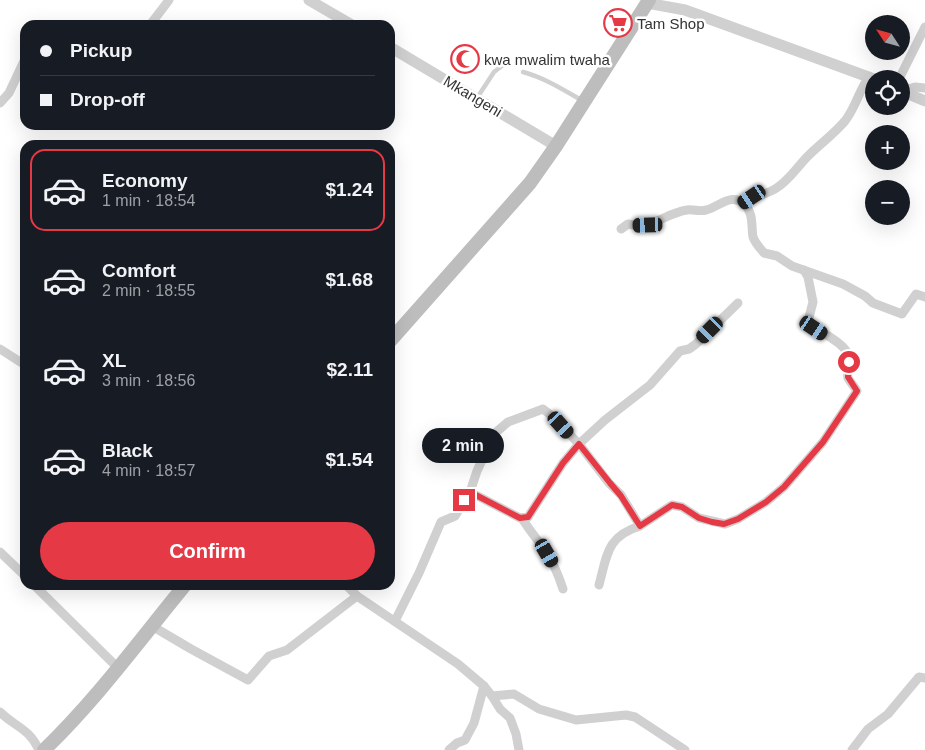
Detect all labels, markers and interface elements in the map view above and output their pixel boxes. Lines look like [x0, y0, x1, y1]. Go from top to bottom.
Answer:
supermarket icon: Tam Shop [603, 8, 633, 38]
place label: Tam Shop [637, 15, 705, 32]
north arrow [865, 15, 910, 60]
map controls [865, 15, 910, 225]
text: Pickup [70, 40, 132, 61]
mosque icon: kwa mwalim twaha [450, 44, 480, 74]
place label: kwa mwalim twaha [484, 51, 611, 68]
button: locate [865, 70, 910, 115]
street label: Mkangeni [441, 72, 505, 120]
text: Drop-off [70, 89, 145, 110]
button: + [865, 125, 910, 170]
icon: car [42, 168, 87, 213]
text: Economy [102, 170, 188, 191]
text: $1.24 [325, 179, 373, 200]
button: − [865, 180, 910, 225]
car [735, 182, 768, 212]
text: 1 min · 18:54 [102, 192, 195, 209]
car [632, 217, 663, 233]
icon: car [42, 258, 87, 303]
text: Comfort [102, 260, 176, 281]
text: $1.68 [325, 269, 373, 290]
text: 2 min · 18:55 [102, 282, 195, 299]
car [797, 313, 830, 343]
car [694, 314, 725, 346]
icon: car [42, 348, 87, 393]
text: XL [102, 350, 126, 371]
route start [838, 351, 860, 373]
text: $2.11 [327, 359, 373, 380]
text: 3 min · 18:56 [102, 372, 195, 389]
car [545, 409, 576, 441]
callout: 2 min [423, 428, 505, 462]
text: 2 min [442, 437, 484, 454]
icon: car [42, 438, 87, 483]
text: Black [102, 440, 153, 461]
text: $1.54 [325, 449, 373, 470]
text: 4 min · 18:57 [102, 462, 195, 479]
route end [453, 489, 475, 511]
button: Confirm [40, 522, 375, 580]
car [533, 536, 560, 570]

